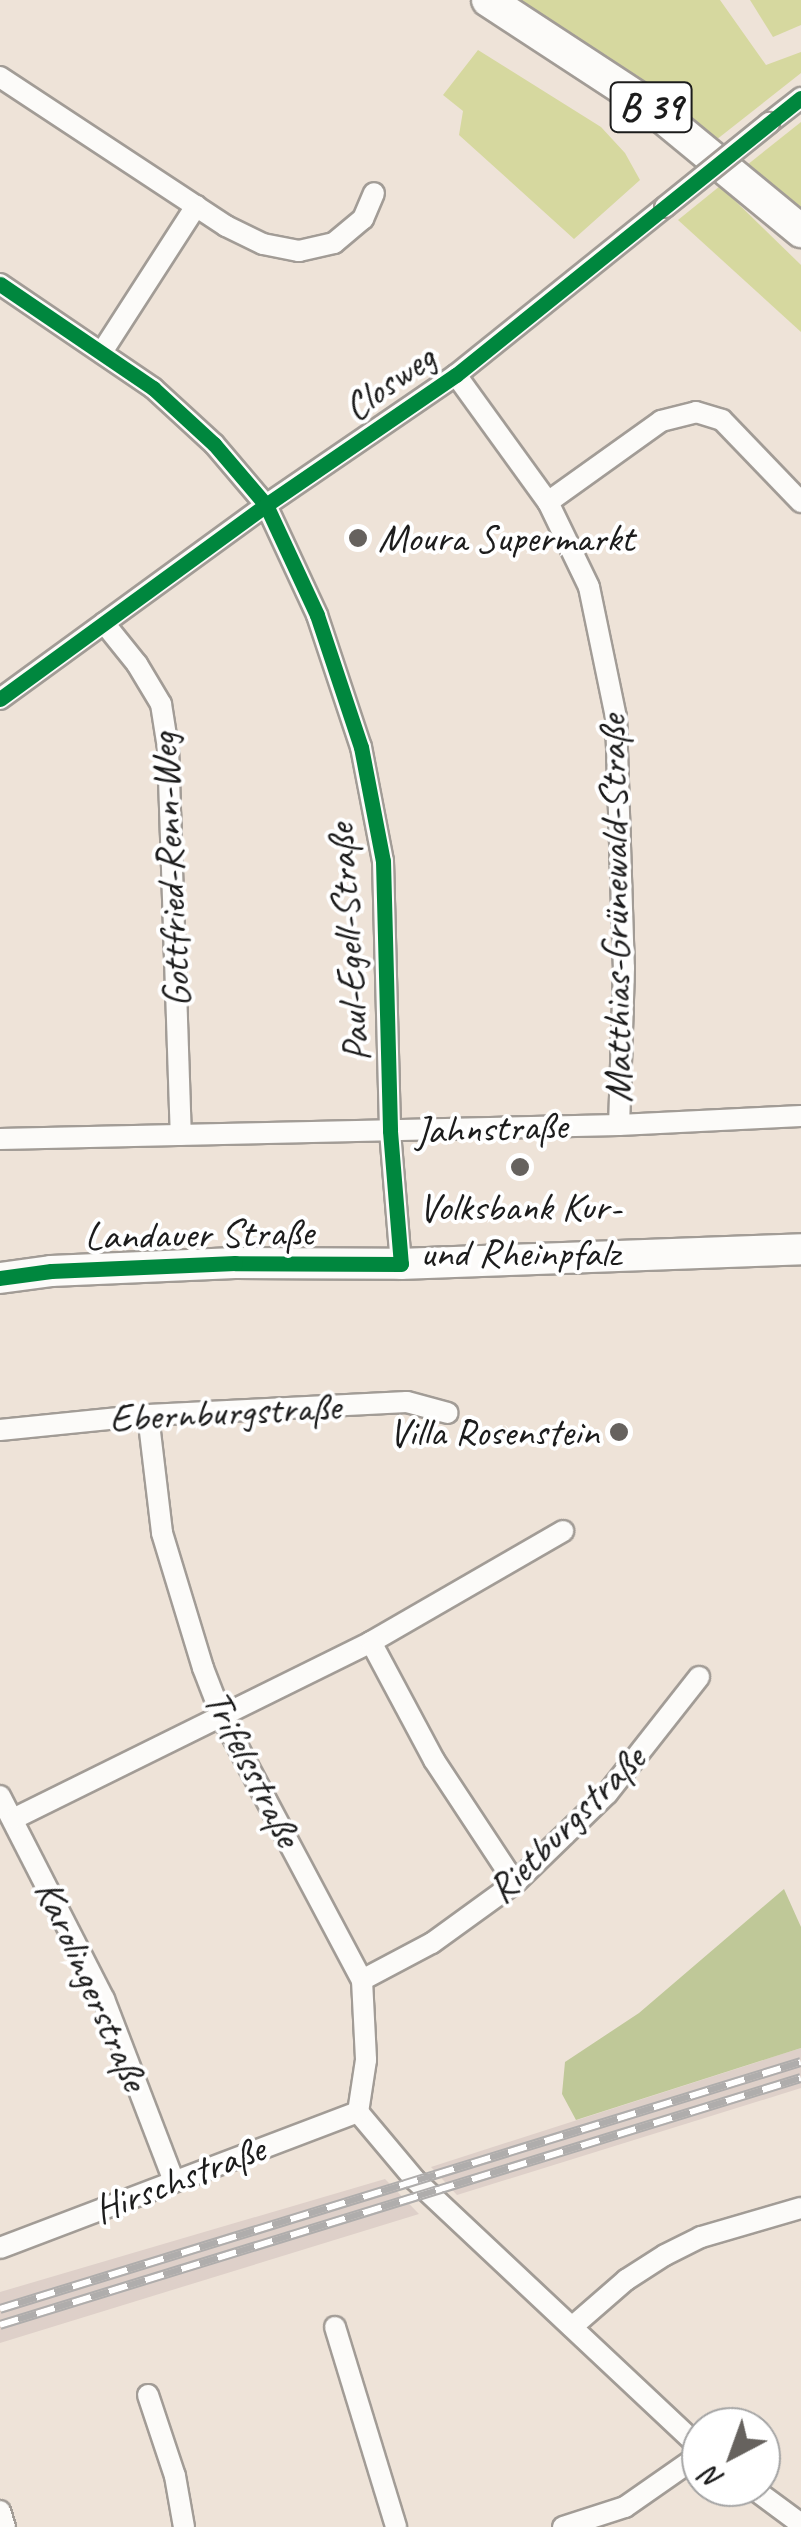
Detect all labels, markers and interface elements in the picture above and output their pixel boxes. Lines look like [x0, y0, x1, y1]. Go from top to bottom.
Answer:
road number: B 39 [608, 74, 694, 140]
street label: Closweg [334, 333, 444, 431]
place label: Moura Supermarkt [378, 514, 633, 562]
marker: Moura Supermarkt [347, 527, 369, 549]
street label: Matthias-Grünewald-Straße [588, 715, 642, 1103]
street label: Gottfried-Renn-Weg [139, 731, 201, 1009]
street label: Paul-Egell-Straße [316, 822, 380, 1064]
street label: Jahnstraße [414, 1101, 568, 1155]
marker: Volksbank Kur- und Rheinpfalz [509, 1156, 531, 1178]
place label: Volksbank Kur- und Rheinpfalz [419, 1183, 621, 1277]
street label: Landauer Straße [83, 1208, 315, 1260]
street label: Ebernburgstraße [108, 1382, 342, 1442]
place label: Villa Rosenstein [387, 1408, 599, 1456]
marker: Villa Rosenstein [608, 1421, 630, 1443]
street label: Trifelsstraße [193, 1682, 313, 1854]
street label: Rietburgstraße [477, 1735, 655, 1913]
street label: Karolingerstraße [24, 1873, 160, 2097]
street label: Hirschstraße [87, 2124, 271, 2234]
north arrow [681, 2407, 781, 2507]
text: N [694, 2460, 730, 2497]

